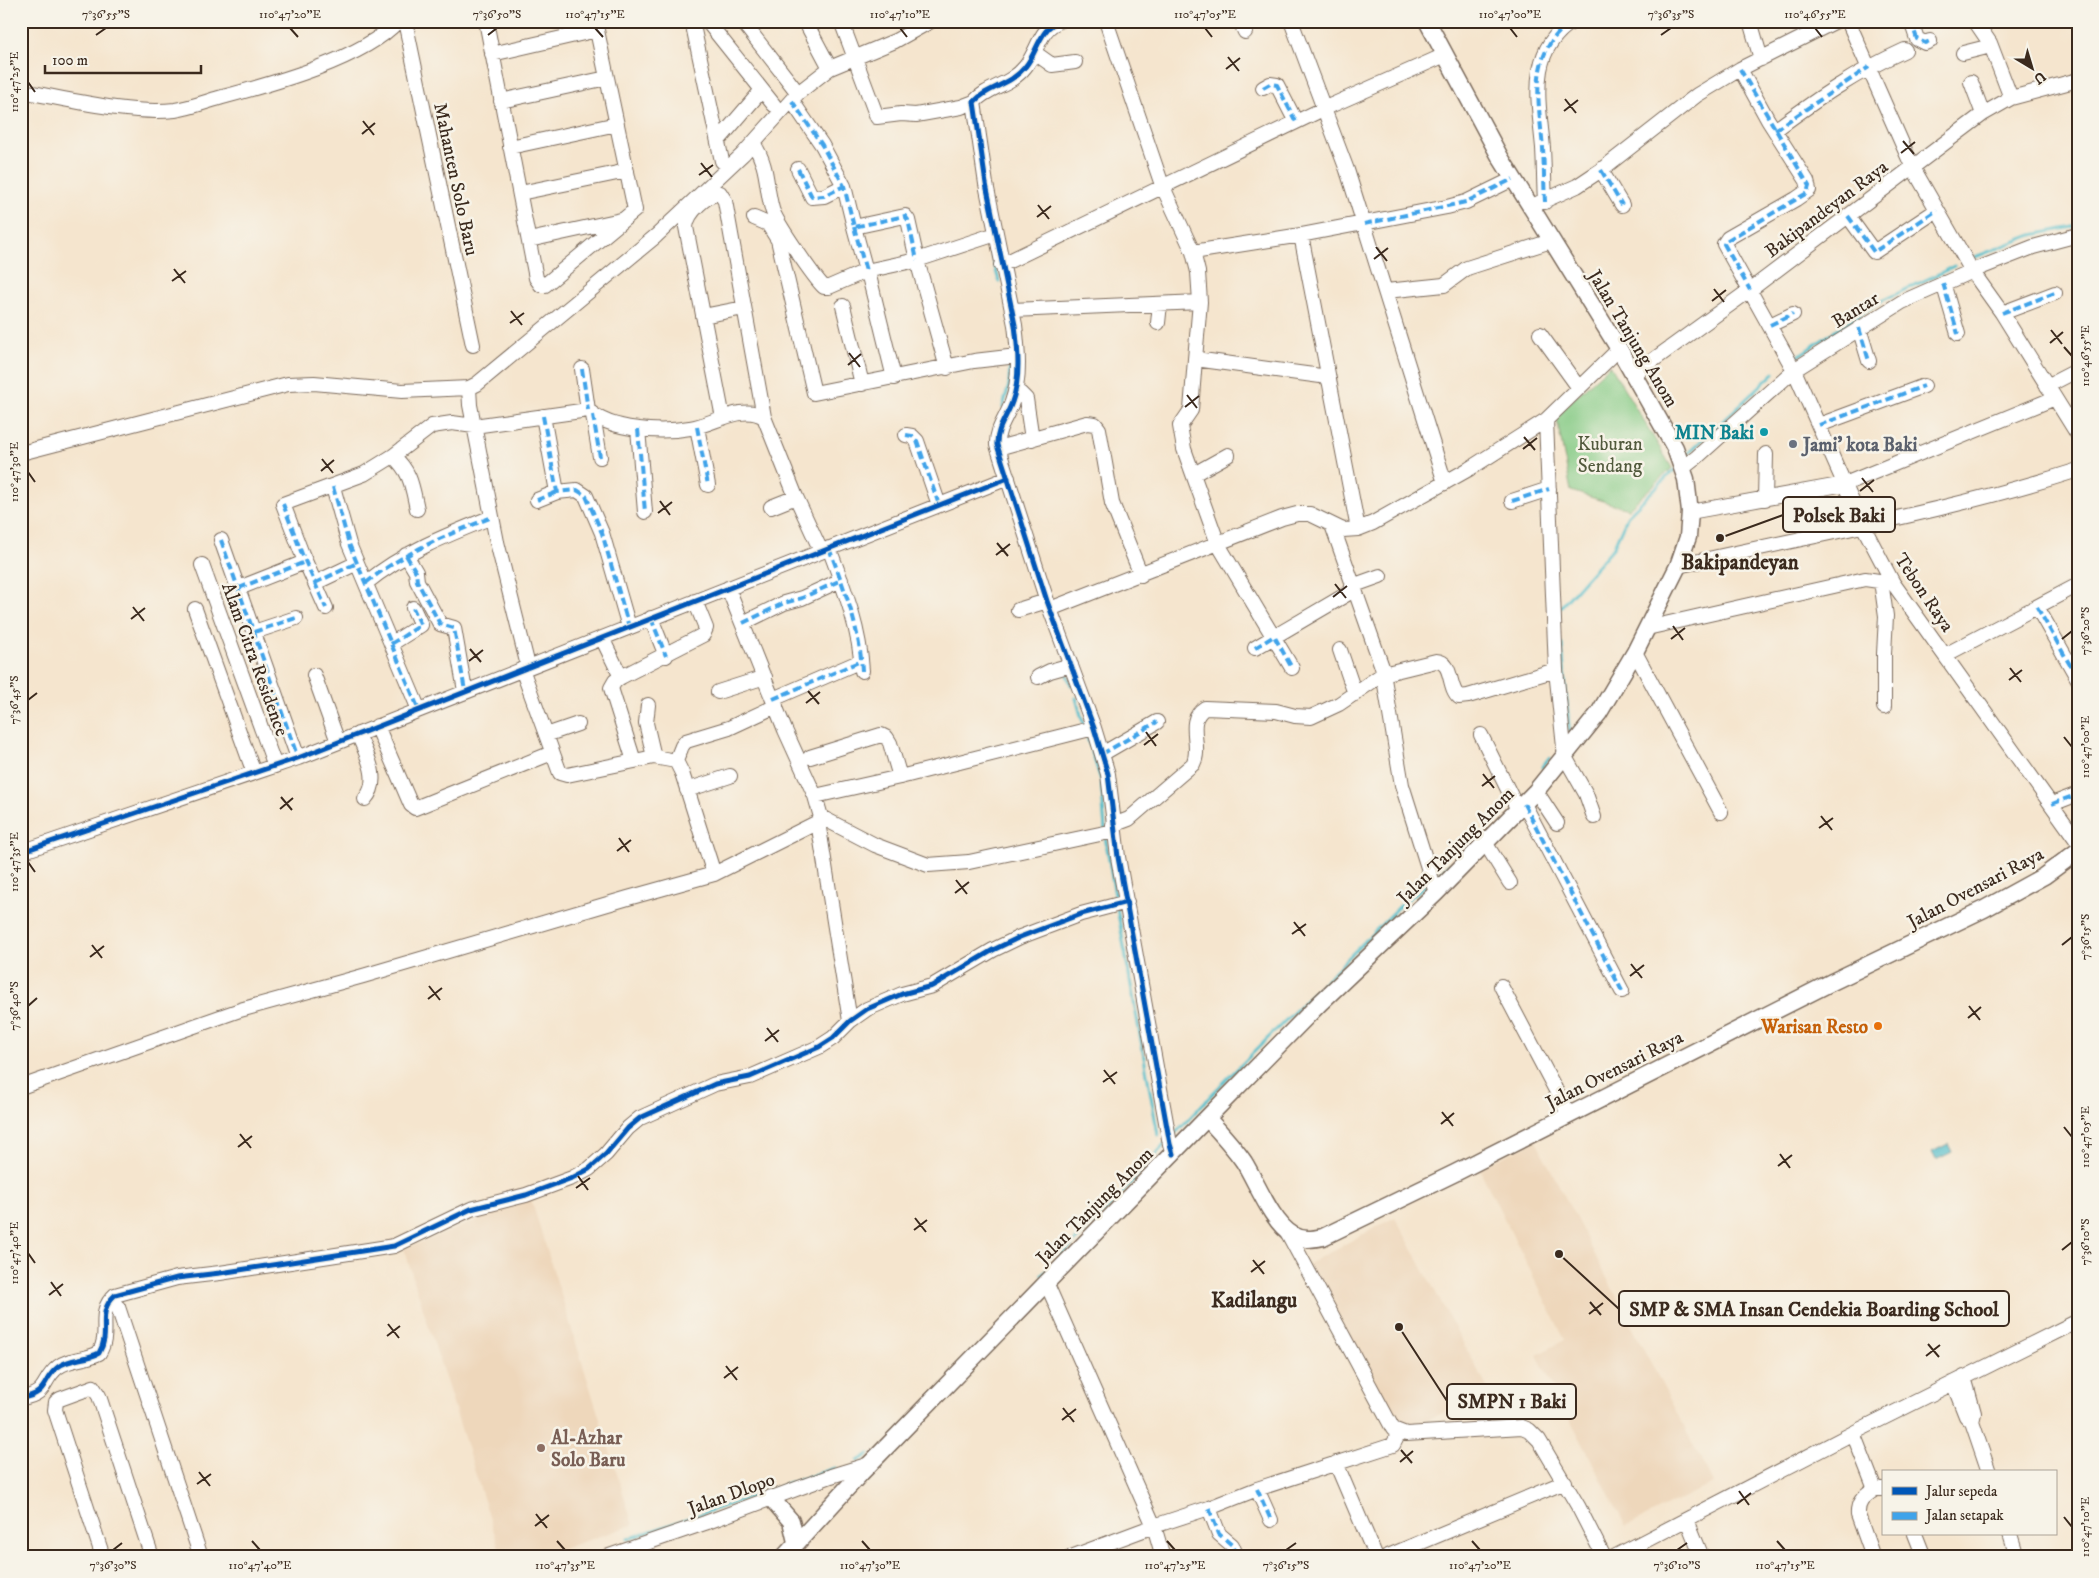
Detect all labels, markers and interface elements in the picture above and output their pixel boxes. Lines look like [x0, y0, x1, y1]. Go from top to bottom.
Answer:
text: 7°36'55"S [82, 7, 130, 22]
text: 110°47'20"E [259, 7, 321, 22]
text: 7°36'50"S [473, 7, 521, 22]
text: 110°47'15"E [565, 7, 625, 22]
text: 110°47'10"E [870, 7, 931, 22]
text: 110°47'05"E [1174, 7, 1236, 22]
text: 110°47'00"E [1479, 7, 1542, 22]
text: 7°36'35"S [1648, 7, 1694, 22]
text: 110°46'55"E [1784, 7, 1846, 22]
scale bar [45, 42, 201, 74]
north arrow [2006, 42, 2056, 92]
text: 110°47'25"E [7, 51, 22, 113]
text: 100 m [52, 51, 88, 70]
text: U [2029, 67, 2049, 88]
street label: Mahanten Solo Baru [428, 101, 483, 258]
street label: Bakipandeyan Raya [1761, 155, 1893, 263]
street label: Jalan Tanjung Anom [1582, 264, 1683, 412]
street label: Bantar [1828, 287, 1884, 334]
text: 110°46'55"E [2078, 325, 2093, 387]
place label: MIN Baki [1675, 422, 1754, 445]
marker: MIN Baki [1758, 426, 1770, 438]
park label: Kuburan Sendang [1577, 433, 1643, 478]
place label: Jami' kota Baki [1801, 434, 1918, 457]
marker: Jami' kota Baki [1787, 438, 1799, 450]
text: 110°47'30"E [7, 441, 22, 502]
callout: Polsek Baki [1783, 497, 1895, 532]
text: Polsek Baki [1793, 504, 1885, 529]
street label: Tebon Raya [1889, 549, 1959, 637]
district label: Bakipandeyan [1681, 550, 1800, 576]
street label: Alam Citra Residence [216, 580, 293, 740]
text: 7°36'20"S [2078, 607, 2093, 655]
text: 7°36'45"S [7, 675, 22, 725]
text: 110°47'00"E [2078, 715, 2093, 778]
street label: Jalan Tanjung Anom [1391, 783, 1519, 911]
text: 110°47'35"E [7, 832, 22, 892]
street label: Jalan Ovensari Raya [1902, 843, 2048, 935]
text: 7°36'15"S [2078, 914, 2093, 960]
text: 7°36'40"S [7, 981, 22, 1031]
place label: Warisan Resto [1760, 1016, 1868, 1039]
marker: Warisan Resto [1872, 1020, 1884, 1032]
street label: Jalan Ovensari Raya [1541, 1026, 1687, 1116]
text: 110°47'05"E [2078, 1106, 2093, 1168]
street label: Jalan Tanjung Anom [1030, 1143, 1158, 1271]
text: 7°36'10"S [2078, 1218, 2093, 1266]
text: 110°47'40"E [7, 1221, 22, 1284]
district label: Kadilangu [1211, 1288, 1297, 1314]
callout: SMP & SMA Insan Cendekia Boarding School [1619, 1291, 2009, 1326]
text: SMP & SMA Insan Cendekia Boarding School [1629, 1298, 2000, 1323]
callout: SMPN 1 Baki [1447, 1384, 1576, 1419]
text: SMPN 1 Baki [1458, 1390, 1566, 1415]
place label: Al-Azhar Solo Baru [550, 1427, 625, 1472]
marker: Al-Azhar Solo Baru [535, 1442, 547, 1454]
street label: Jalan Dlopo [683, 1468, 778, 1521]
legend [1882, 1470, 2056, 1536]
text: Jalur sepeda [1924, 1482, 1998, 1501]
text: 110°47'10"E [2078, 1496, 2093, 1557]
text: Jalan setapak [1924, 1506, 2004, 1525]
text: 7°36'30"S [89, 1558, 137, 1573]
text: 110°47'40"E [229, 1558, 292, 1573]
text: 110°47'35"E [535, 1558, 595, 1573]
text: 110°47'30"E [840, 1558, 901, 1573]
text: 110°47'25"E [1144, 1558, 1206, 1573]
text: 7°36'15"S [1263, 1558, 1309, 1573]
text: 110°47'20"E [1449, 1558, 1511, 1573]
text: 7°36'10"S [1653, 1558, 1701, 1573]
text: 110°47'15"E [1755, 1558, 1815, 1573]

